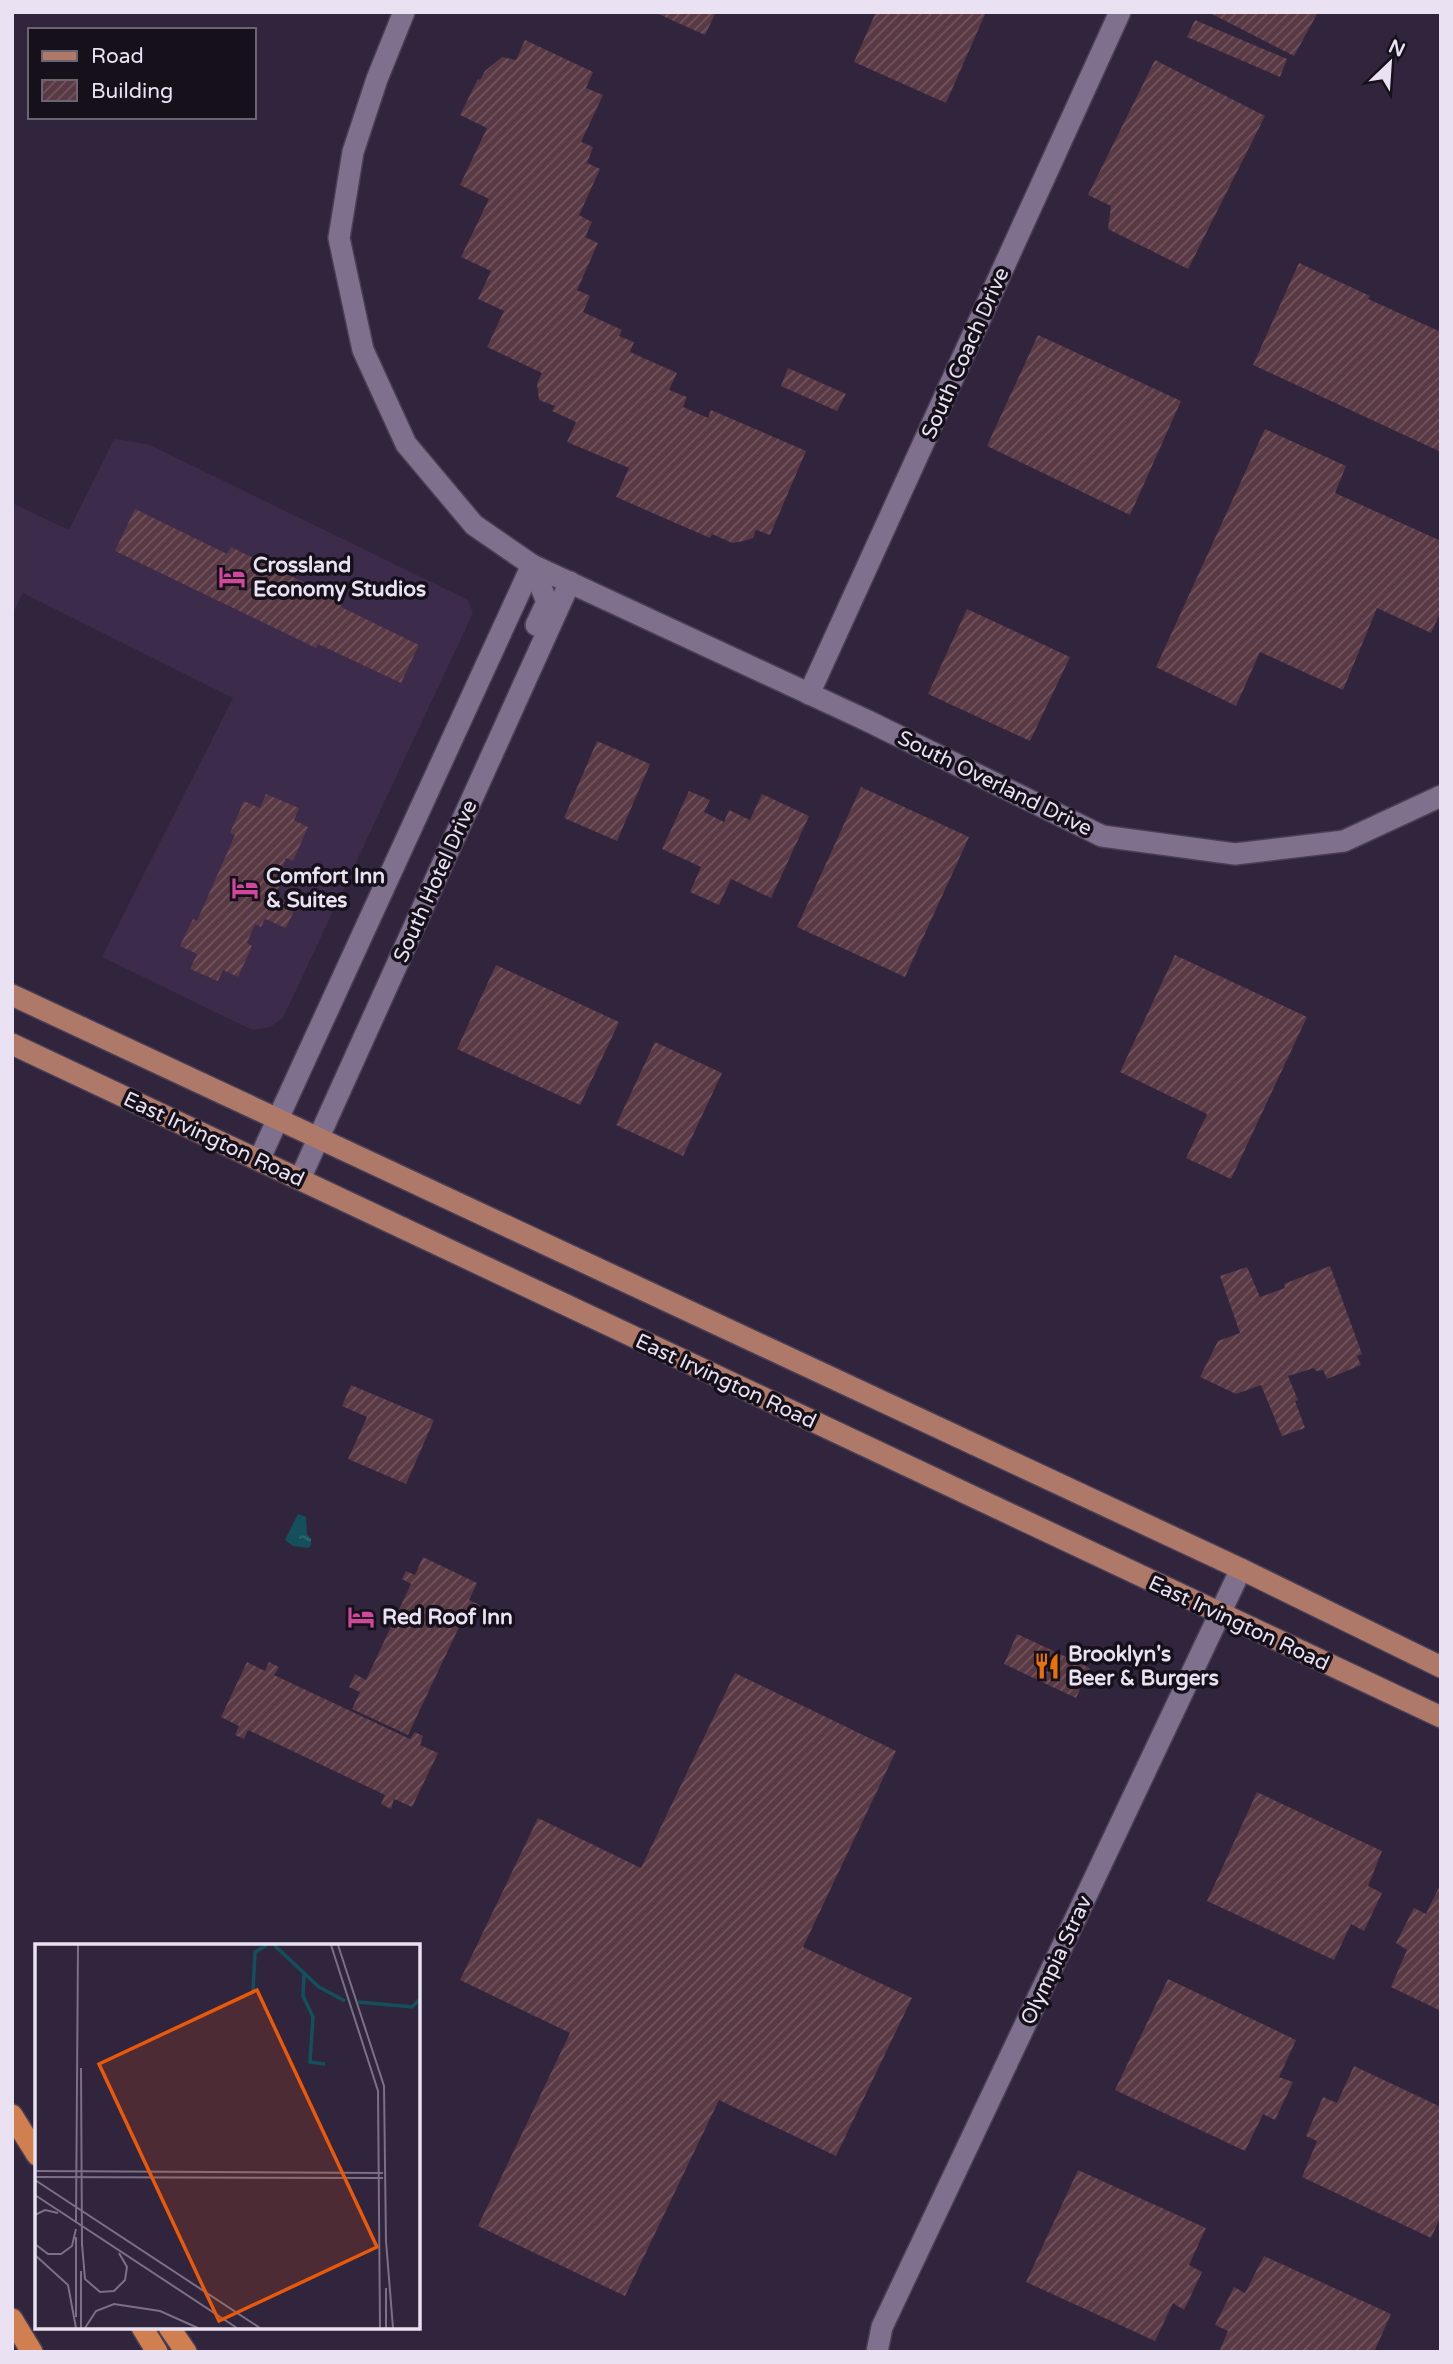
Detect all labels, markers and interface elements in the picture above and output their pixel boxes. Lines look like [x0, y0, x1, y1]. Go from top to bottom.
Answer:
legend [28, 28, 256, 119]
north arrow [1355, 28, 1425, 98]
text: N [1385, 35, 1408, 62]
text: Road [91, 44, 144, 69]
text: Building [91, 79, 173, 104]
street label: South Coach Drive [916, 264, 1014, 443]
place label: Crossland Economy Studios [253, 553, 426, 602]
hotel icon: Crossland Economy Studios [217, 562, 247, 592]
street label: South Overland Drive [894, 726, 1096, 841]
street label: South Hotel Drive [388, 796, 483, 966]
place label: Comfort Inn & Suites [266, 864, 385, 913]
hotel icon: Comfort Inn & Suites [230, 873, 260, 903]
street label: East Irvington Road [119, 1087, 308, 1192]
street label: East Irvington Road [631, 1329, 820, 1434]
street label: East Irvington Road [1144, 1571, 1333, 1676]
hotel icon: Red Roof Inn [346, 1602, 376, 1632]
place label: Red Roof Inn [382, 1605, 513, 1630]
place label: Brooklyn's Beer & Burgers [1068, 1642, 1219, 1691]
restaurant icon: Brooklyn's Beer & Burgers [1032, 1651, 1062, 1681]
street label: Olympia Strav [1016, 1892, 1097, 2029]
inset map [35, 1944, 420, 2329]

